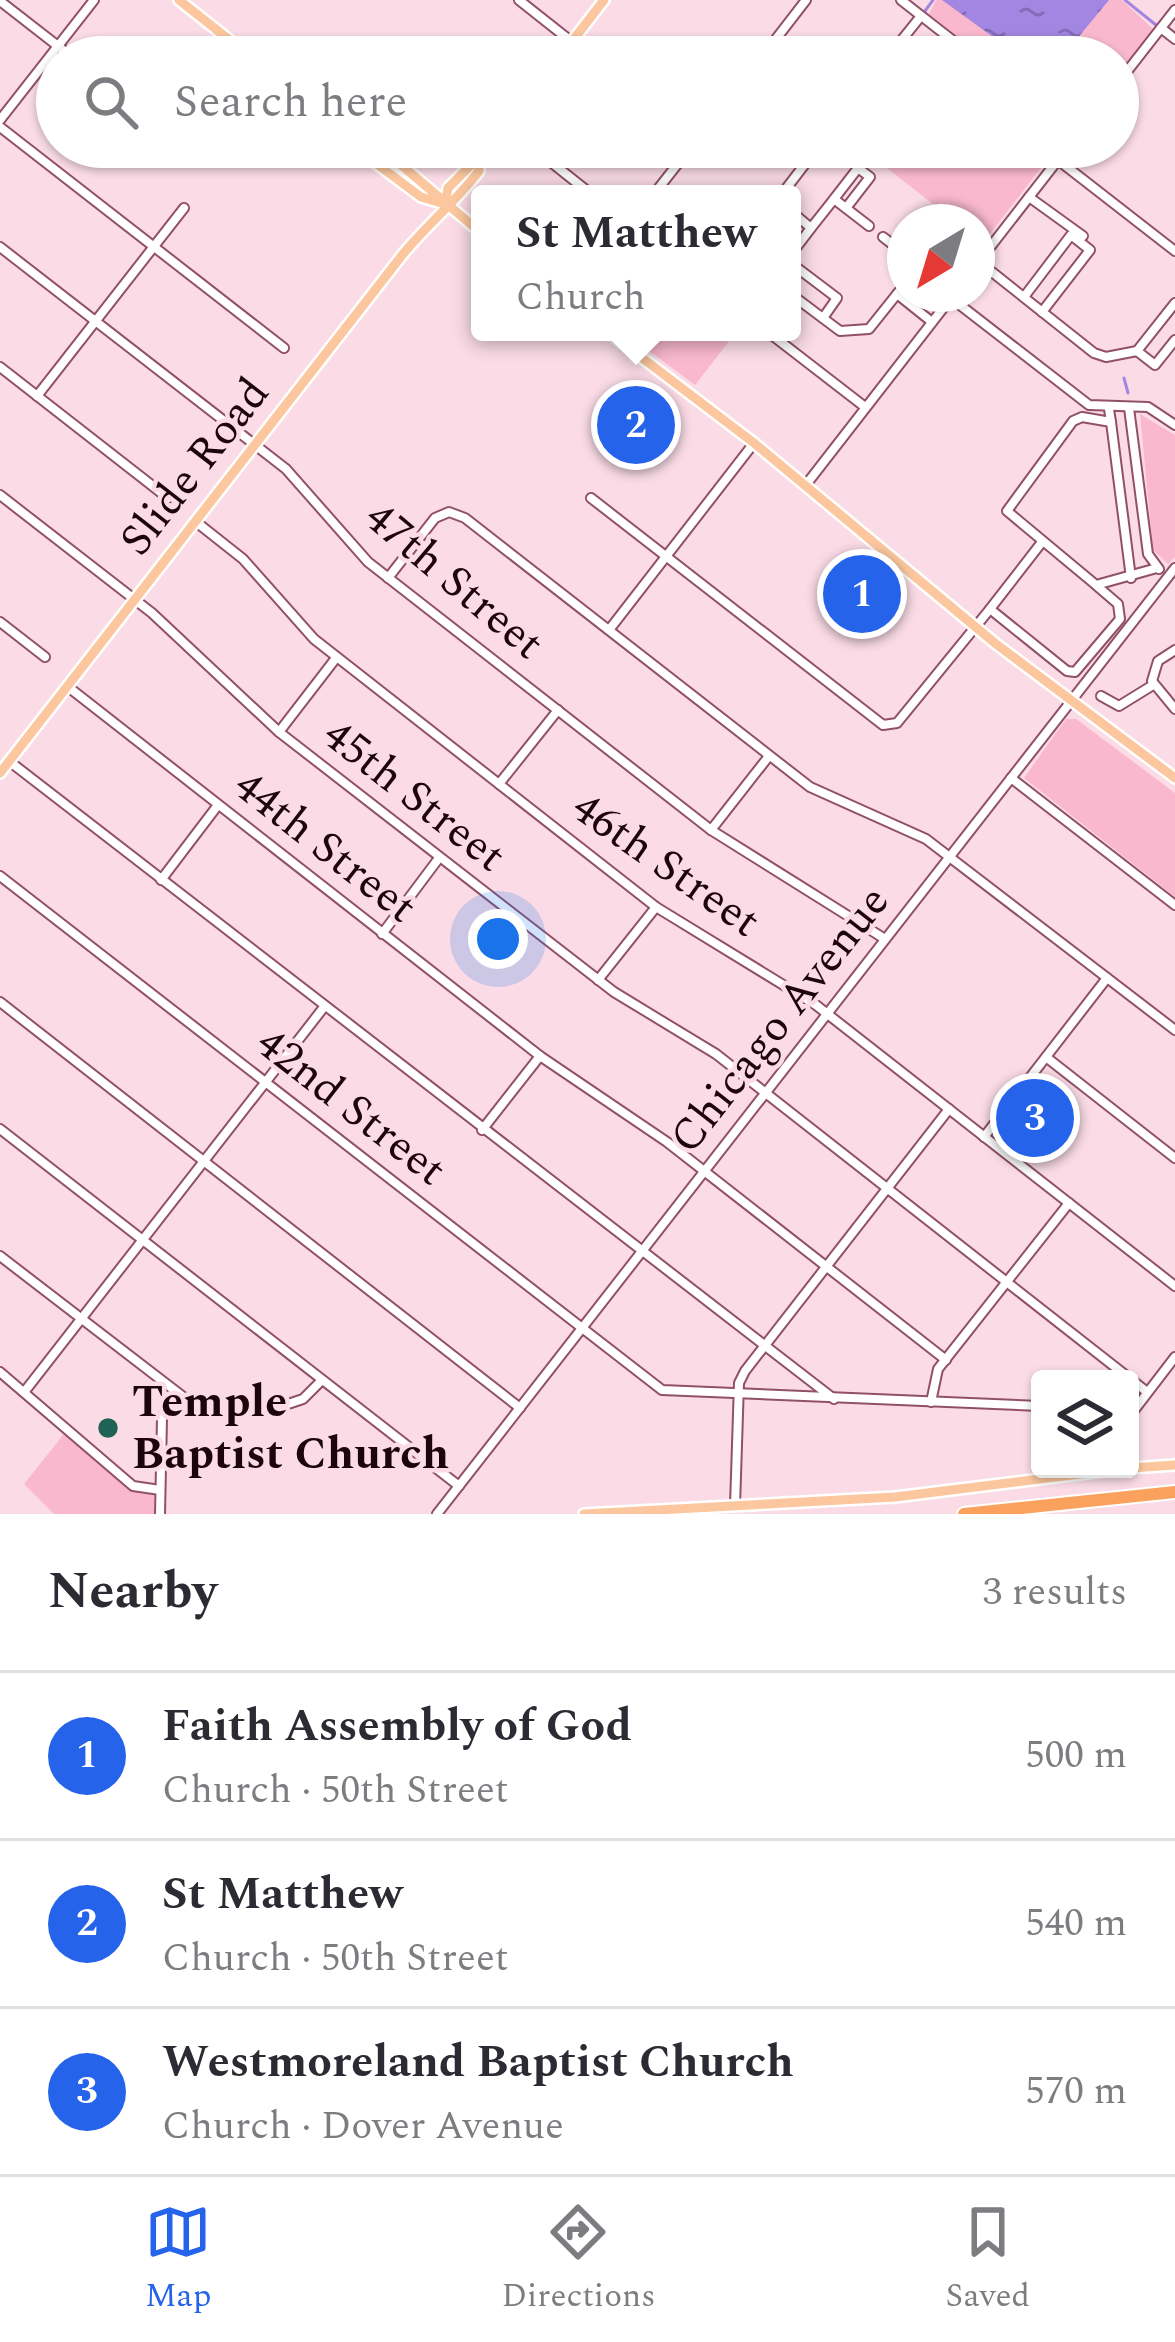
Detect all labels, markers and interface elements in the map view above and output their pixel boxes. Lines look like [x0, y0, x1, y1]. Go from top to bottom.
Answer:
search box [36, 36, 1139, 168]
text: Search here [174, 68, 407, 137]
icon: search [78, 69, 144, 135]
popup [471, 185, 801, 341]
text: St Matthew [516, 199, 756, 268]
north arrow [887, 204, 995, 312]
text: Church [516, 268, 646, 327]
street label: Slide Road [103, 363, 287, 571]
pin: 2 [597, 380, 675, 470]
street label: 47th Street [349, 485, 559, 677]
pin: 1 [823, 549, 901, 639]
street label: 45th Street [307, 702, 521, 890]
street label: 44th Street [218, 753, 432, 941]
street label: 46th Street [558, 775, 774, 955]
street label: Chicago Avenue [653, 871, 907, 1169]
your location [468, 909, 528, 969]
street label: 42nd Street [241, 1010, 461, 1204]
pin: 3 [996, 1073, 1074, 1163]
place label: Temple Baptist Church [132, 1368, 449, 1489]
map controls [1031, 1370, 1139, 1478]
button: layers [1031, 1370, 1139, 1478]
marker: Temple Baptist Church [95, 1415, 121, 1441]
text: Nearby [48, 1553, 217, 1631]
text: 3 results [983, 1563, 1127, 1622]
text: Faith Assembly of God [162, 1692, 632, 1761]
text: 1 [76, 1726, 98, 1785]
text: 500 m [1025, 1726, 1127, 1785]
text: Church · 50th Street [162, 1761, 509, 1820]
text: St Matthew [162, 1860, 402, 1929]
text: 2 [76, 1894, 98, 1953]
text: 540 m [1025, 1894, 1127, 1953]
text: Church · 50th Street [162, 1929, 509, 1988]
text: Westmoreland Baptist Church [162, 2028, 794, 2097]
text: 3 [76, 2062, 98, 2121]
text: 570 m [1025, 2062, 1127, 2121]
text: Church · Dover Avenue [162, 2097, 564, 2156]
tab: Map [145, 2199, 211, 2321]
tab: Directions [501, 2199, 655, 2321]
tab: Saved [945, 2199, 1030, 2321]

